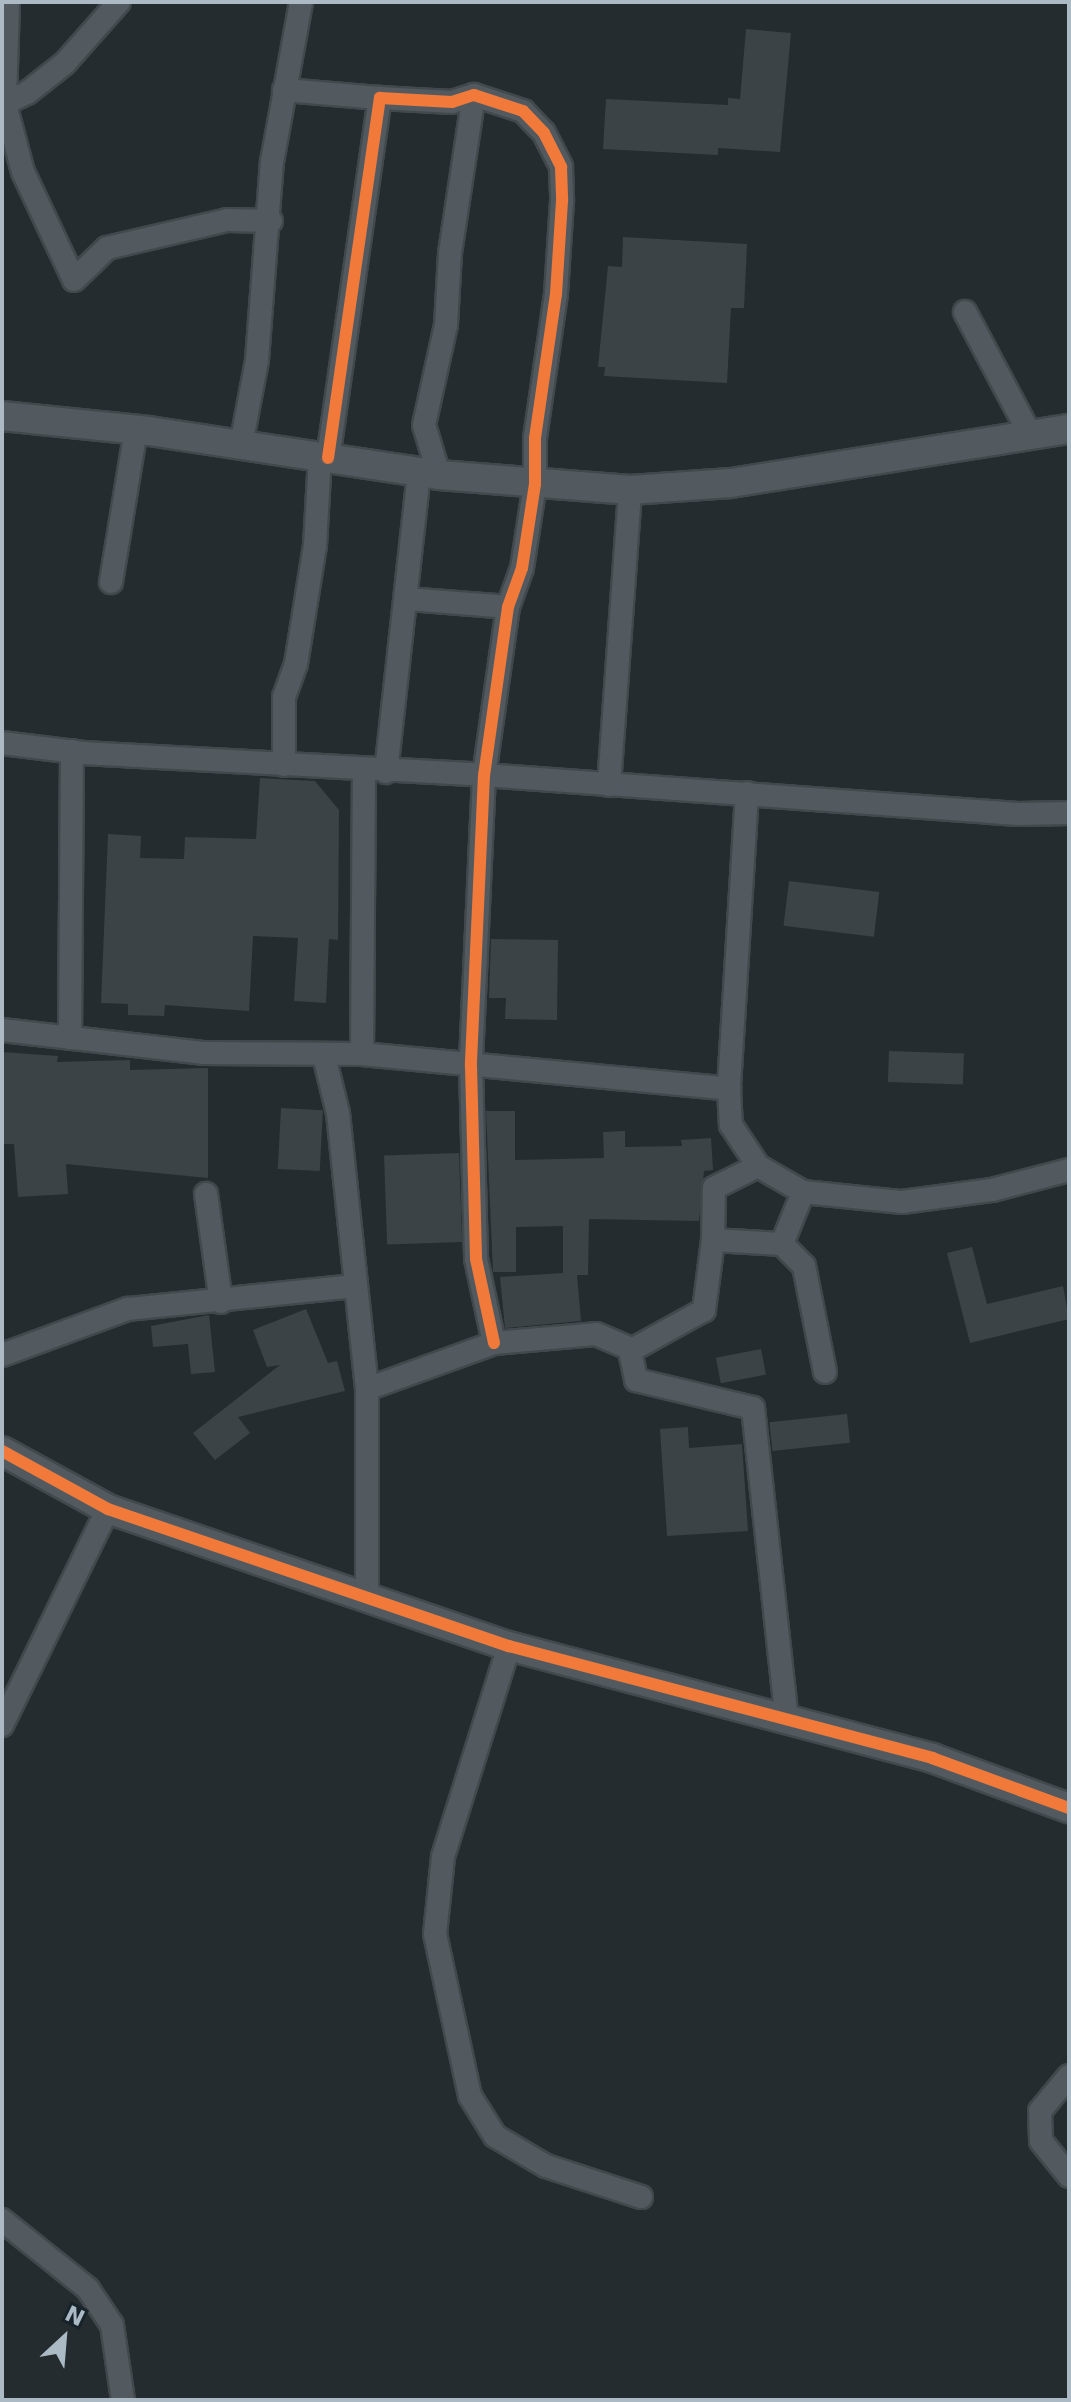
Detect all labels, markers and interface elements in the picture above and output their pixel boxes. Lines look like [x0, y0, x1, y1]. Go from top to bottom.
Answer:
north arrow [24, 2298, 104, 2378]
text: N [61, 2301, 88, 2331]

